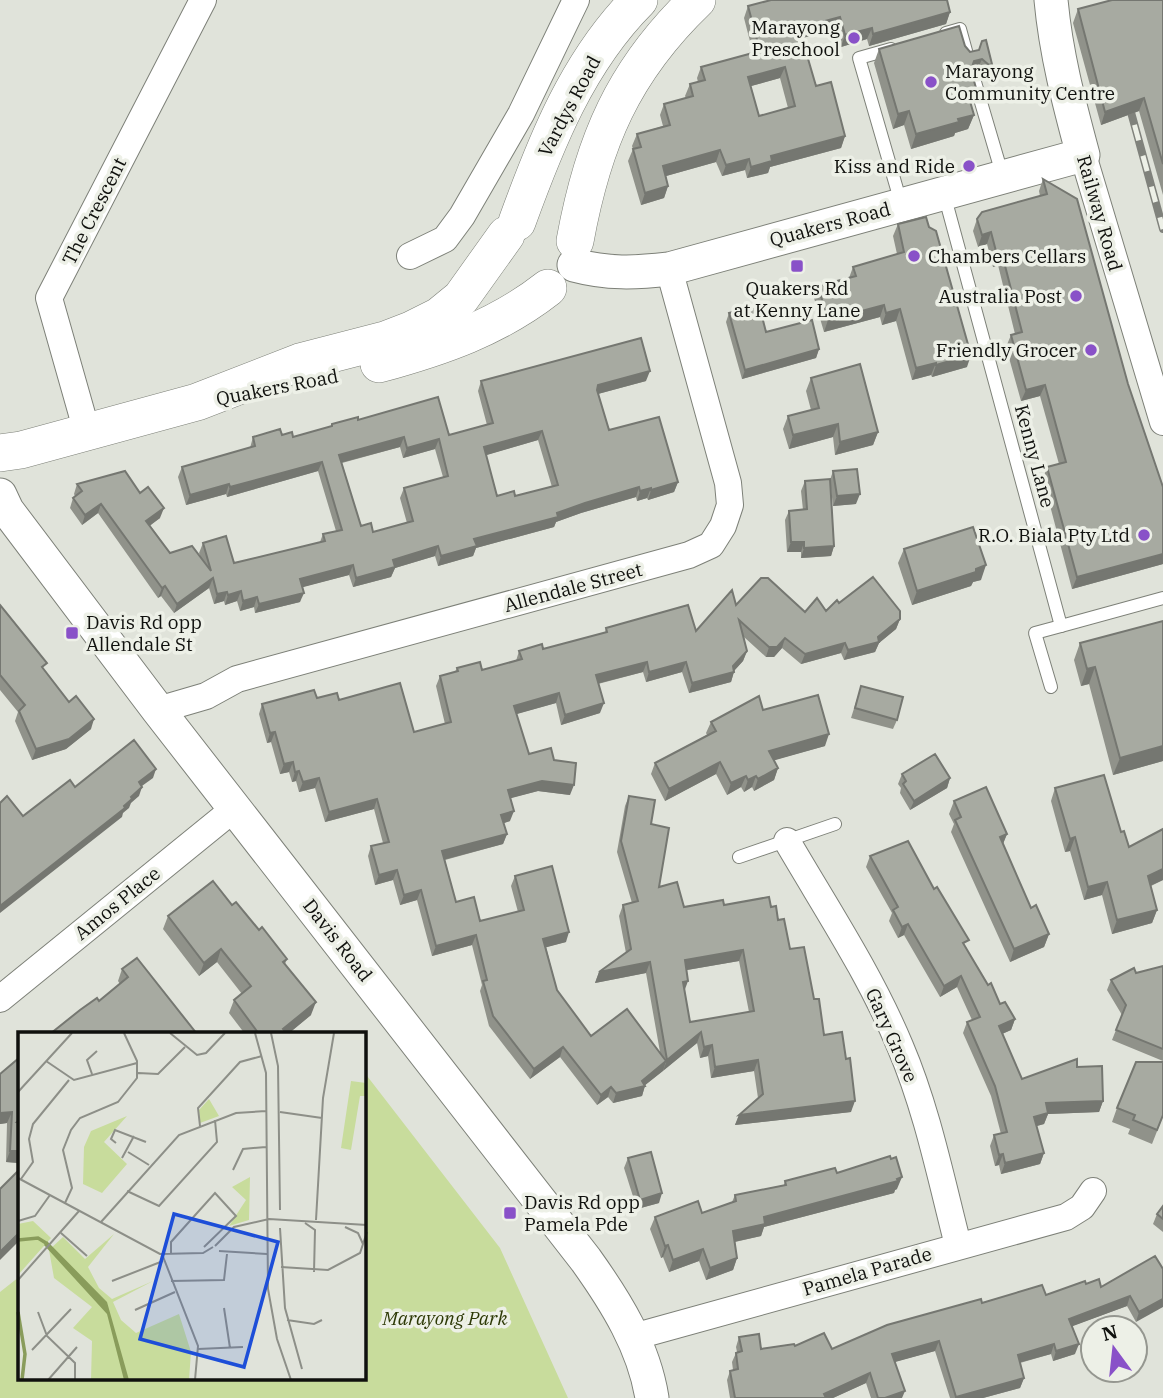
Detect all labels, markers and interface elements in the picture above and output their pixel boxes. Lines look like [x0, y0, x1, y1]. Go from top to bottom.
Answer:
place label: Marayong Preschool [751, 15, 841, 61]
marker: Marayong Preschool [846, 30, 862, 46]
street label: Vardys Road [532, 51, 606, 161]
place label: Marayong Community Centre [945, 59, 1115, 105]
marker: Marayong Community Centre [923, 74, 939, 90]
street label: Railway Road [1072, 152, 1128, 274]
street label: The Crescent [57, 153, 131, 269]
place label: Kiss and Ride [834, 154, 955, 178]
marker: Kiss and Ride [961, 158, 977, 174]
street label: Quakers Road [767, 196, 893, 252]
place label: Chambers Cellars [928, 244, 1086, 268]
marker: Chambers Cellars [906, 248, 922, 264]
marker: Quakers Rd at Kenny Lane [789, 258, 805, 274]
place label: Quakers Rd at Kenny Lane [733, 276, 861, 322]
place label: Australia Post [938, 284, 1062, 308]
marker: Australia Post [1068, 288, 1084, 304]
place label: Friendly Grocer [936, 338, 1078, 362]
marker: Friendly Grocer [1083, 342, 1099, 358]
street label: Quakers Road [214, 363, 340, 411]
street label: Kenny Lane [1010, 402, 1060, 510]
place label: R.O. Biala Pty Ltd [978, 523, 1130, 547]
marker: R.O. Biala Pty Ltd [1136, 527, 1152, 543]
street label: Allendale Street [501, 557, 645, 617]
place label: Davis Rd opp Allendale St [86, 610, 202, 656]
marker: Davis Rd opp Allendale St [64, 625, 80, 641]
street label: Amos Place [69, 861, 165, 945]
street label: Davis Road [298, 894, 378, 986]
street label: Gary Grove [861, 984, 923, 1086]
inset map [18, 1032, 366, 1380]
place label: Davis Rd opp Pamela Pde [524, 1190, 640, 1236]
marker: Davis Rd opp Pamela Pde [502, 1205, 518, 1221]
street label: Pamela Parade [800, 1241, 934, 1301]
park label: Marayong Park [382, 1306, 508, 1330]
north arrow [1079, 1314, 1149, 1384]
text: N [1099, 1319, 1120, 1346]

